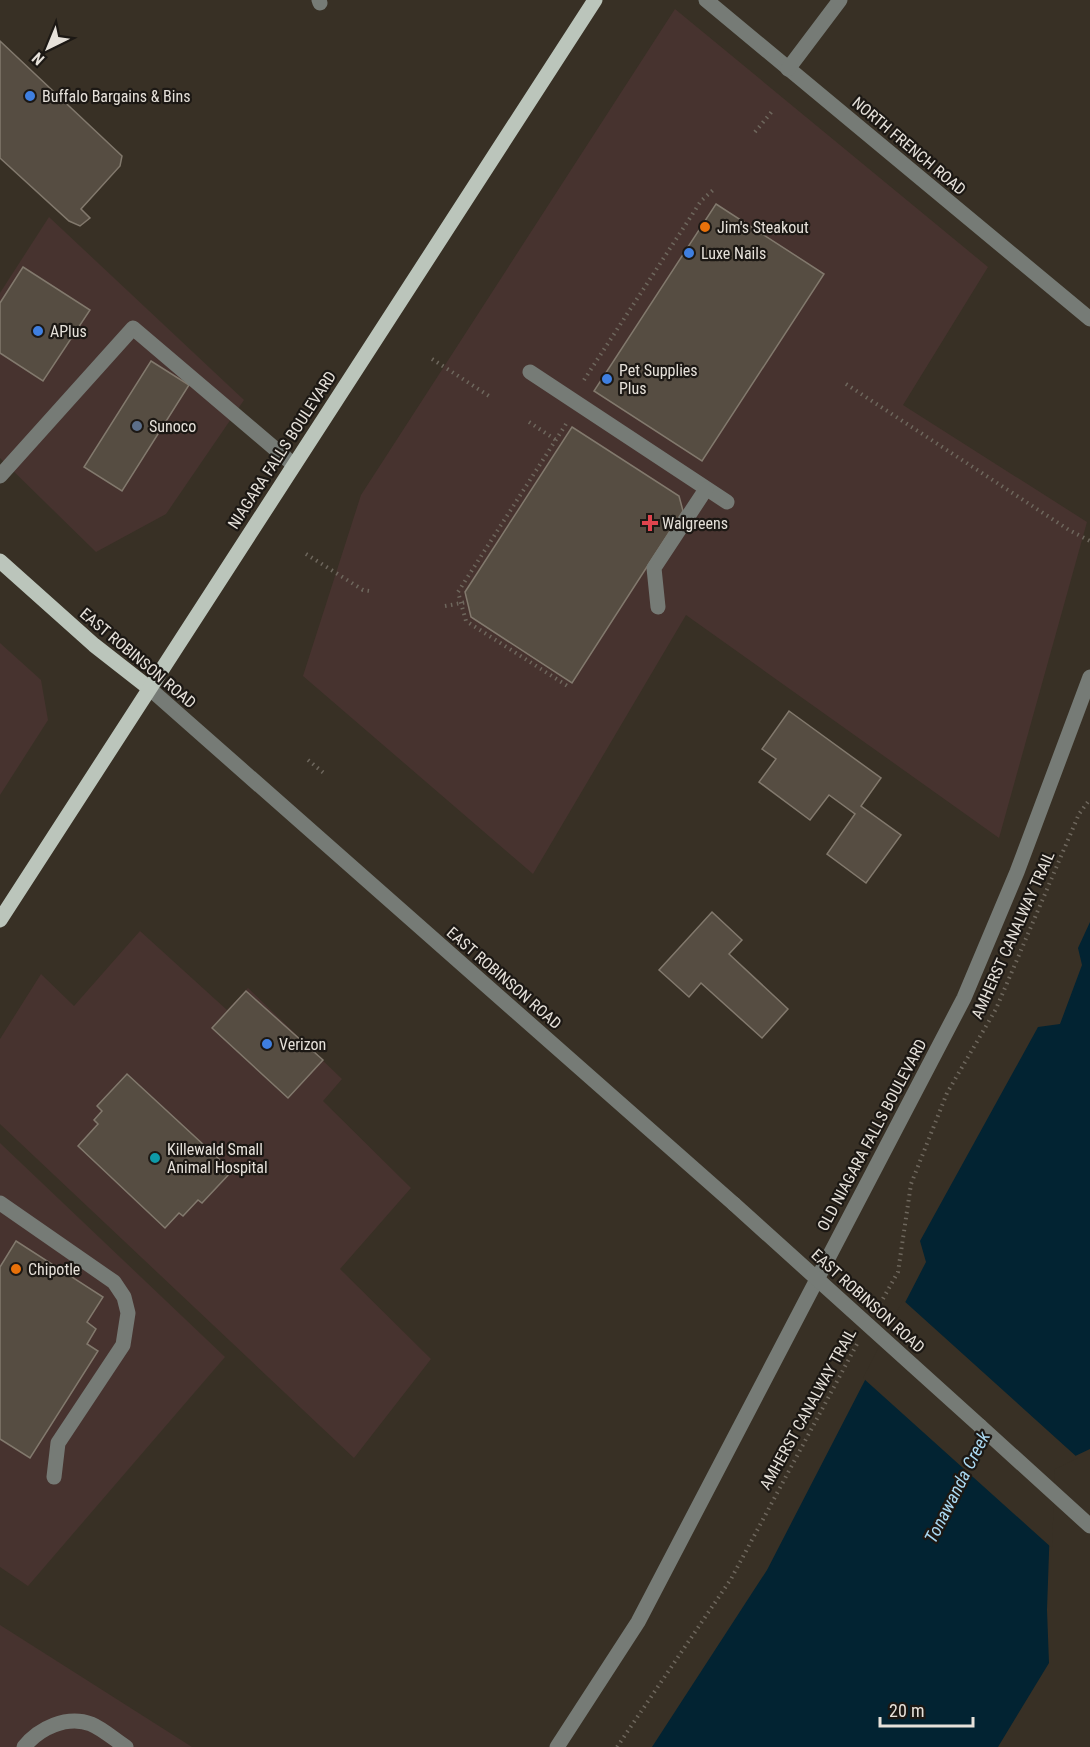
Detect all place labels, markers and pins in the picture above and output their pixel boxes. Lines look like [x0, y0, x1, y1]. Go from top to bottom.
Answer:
place label: Buffalo Bargains & Bins [42, 87, 191, 106]
marker: Buffalo Bargains & Bins [23, 89, 37, 103]
place label: Jim's Steakout [717, 218, 809, 237]
marker: Jim's Steakout [698, 220, 712, 234]
place label: Luxe Nails [701, 244, 766, 263]
marker: Luxe Nails [682, 246, 696, 260]
place label: APlus [50, 322, 87, 341]
marker: APlus [31, 324, 45, 338]
place label: Pet Supplies Plus [619, 361, 698, 398]
marker: Pet Supplies Plus [600, 372, 614, 386]
place label: Sunoco [149, 417, 196, 436]
marker: Sunoco [130, 419, 144, 433]
place label: Walgreens [662, 514, 728, 533]
marker: Walgreens [643, 516, 657, 530]
place label: Verizon [279, 1035, 326, 1054]
marker: Verizon [260, 1037, 274, 1051]
place label: Killewald Small Animal Hospital [167, 1140, 268, 1177]
marker: Killewald Small Animal Hospital [148, 1151, 162, 1165]
place label: Chipotle [28, 1260, 80, 1279]
marker: Chipotle [9, 1262, 23, 1276]

